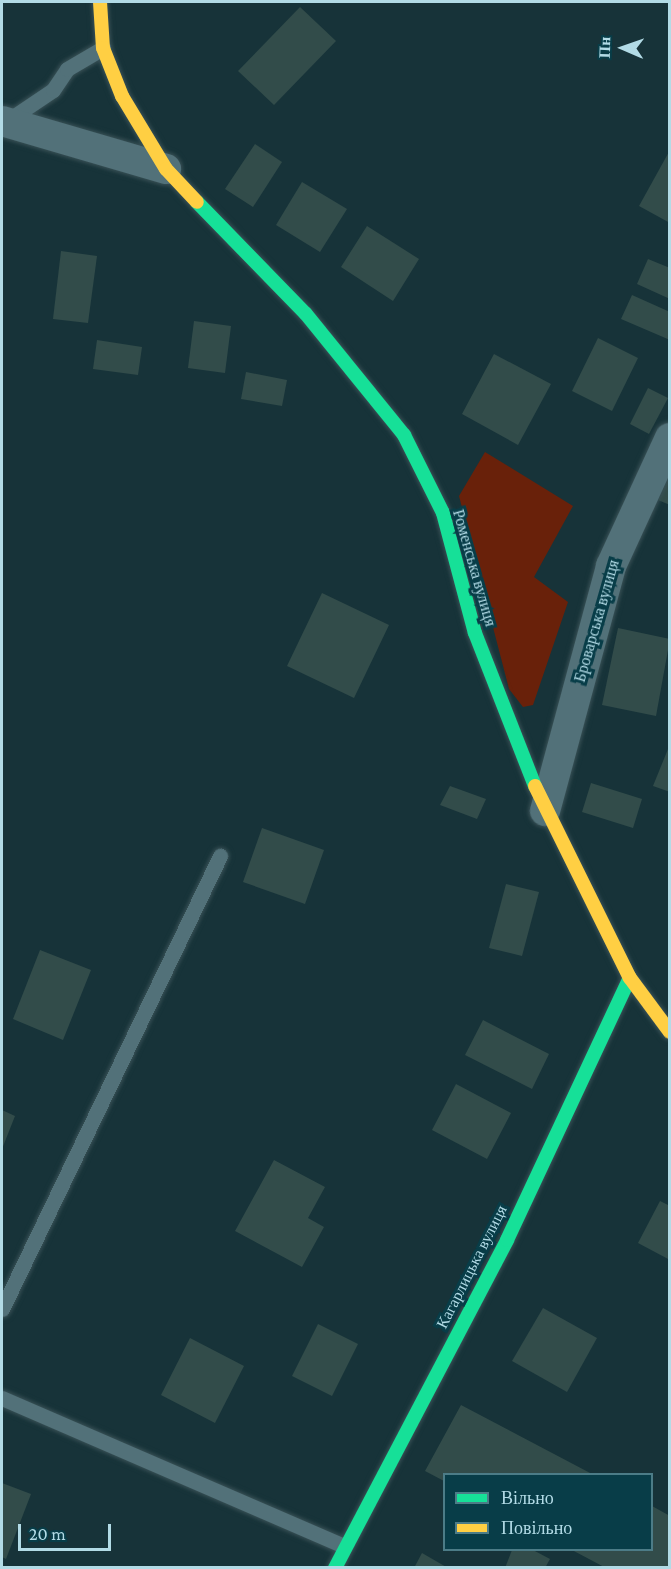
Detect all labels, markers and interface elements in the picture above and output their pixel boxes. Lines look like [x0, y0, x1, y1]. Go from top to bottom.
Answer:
north arrow [593, 18, 653, 78]
text: Пн [596, 36, 613, 58]
street label: Роменська вулиця [448, 507, 500, 629]
street label: Броварська вулиця [570, 558, 624, 684]
street label: Кагарлицька вулиця [433, 1202, 511, 1332]
legend [443, 1473, 653, 1551]
text: Вільно [501, 1488, 554, 1508]
scale bar [21, 1512, 114, 1550]
text: Повільно [501, 1518, 572, 1538]
text: 20 m [29, 1524, 66, 1544]

